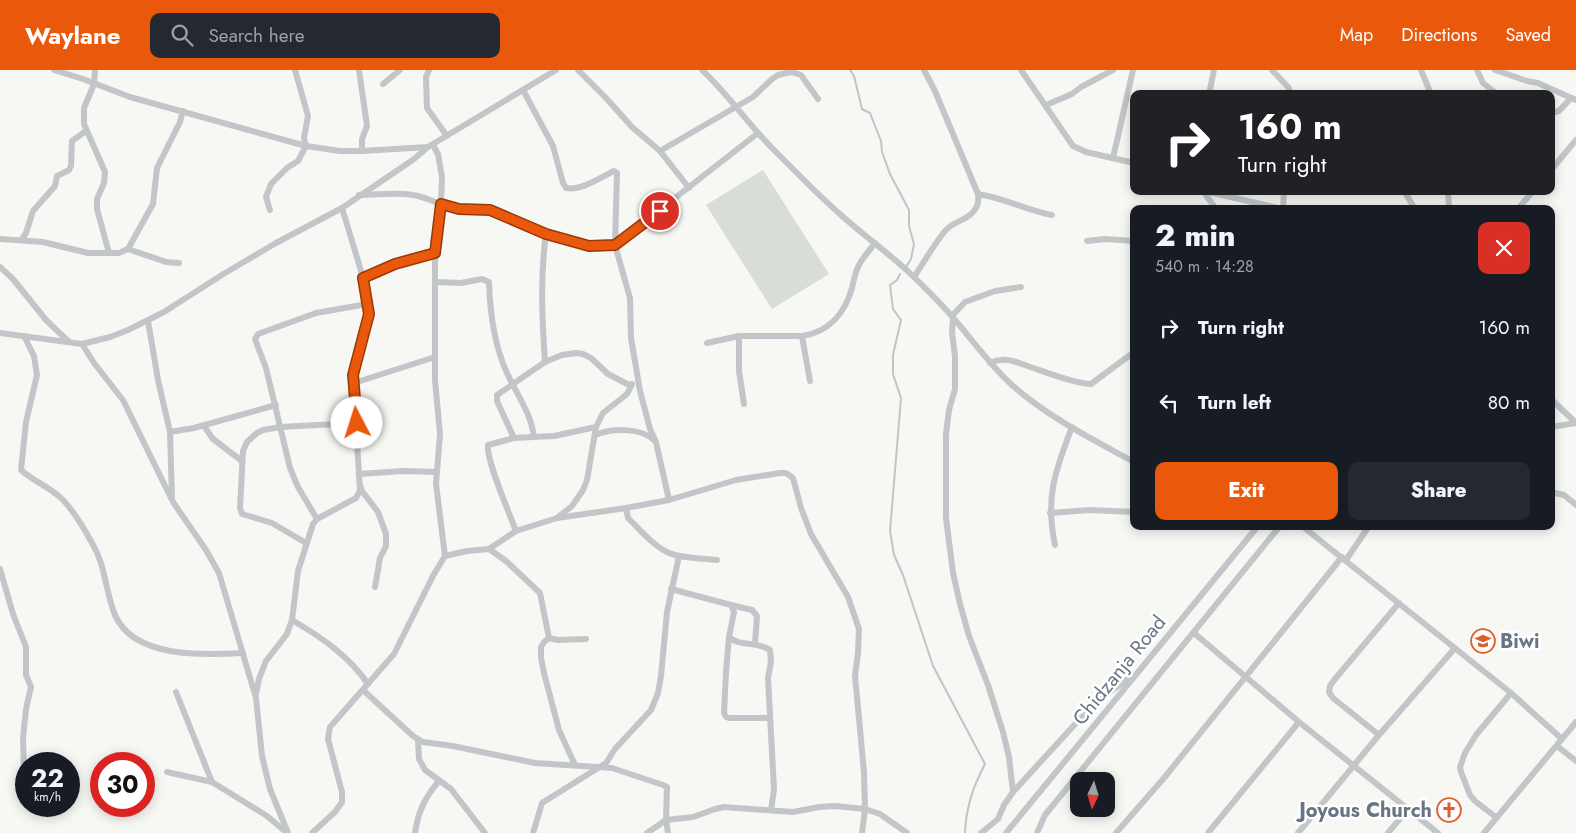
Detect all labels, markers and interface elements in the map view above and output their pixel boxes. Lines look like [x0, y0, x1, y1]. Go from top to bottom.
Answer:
search box [150, 13, 500, 58]
text: Waylane [25, 18, 120, 53]
icon: search [168, 21, 196, 49]
text: Search here [208, 22, 305, 49]
text: Map [1340, 22, 1373, 48]
text: Directions [1401, 22, 1477, 48]
text: Saved [1505, 22, 1551, 48]
text: 160 m [1238, 102, 1342, 152]
icon: right [1155, 110, 1220, 175]
text: Turn right [1238, 148, 1326, 180]
pin [639, 190, 681, 232]
icon: arrive [646, 197, 674, 225]
text: 2 min [1155, 214, 1236, 257]
button: close [1478, 222, 1530, 274]
text: 540 m · 14:28 [1155, 255, 1254, 278]
icon: right [1155, 314, 1183, 342]
text: Turn right [1198, 314, 1284, 341]
text: 160 m [1479, 314, 1530, 341]
icon: left [1155, 389, 1183, 417]
text: Turn left [1198, 389, 1271, 416]
text: 80 m [1488, 389, 1530, 416]
position arrow [330, 396, 382, 448]
button: Exit [1155, 462, 1338, 520]
button: Share [1348, 462, 1530, 520]
street label: Chidzanja Road [1066, 609, 1173, 731]
place label: Biwi [1500, 627, 1540, 656]
school or university icon: Biwi [1470, 628, 1496, 654]
speed limit sign: 30 [90, 752, 155, 817]
text: 22 [31, 760, 64, 796]
north arrow [1070, 772, 1115, 818]
map controls [1070, 772, 1115, 817]
text: km/h [34, 788, 61, 806]
place label: Joyous Church [1295, 796, 1432, 825]
church icon: Joyous Church [1436, 797, 1462, 823]

